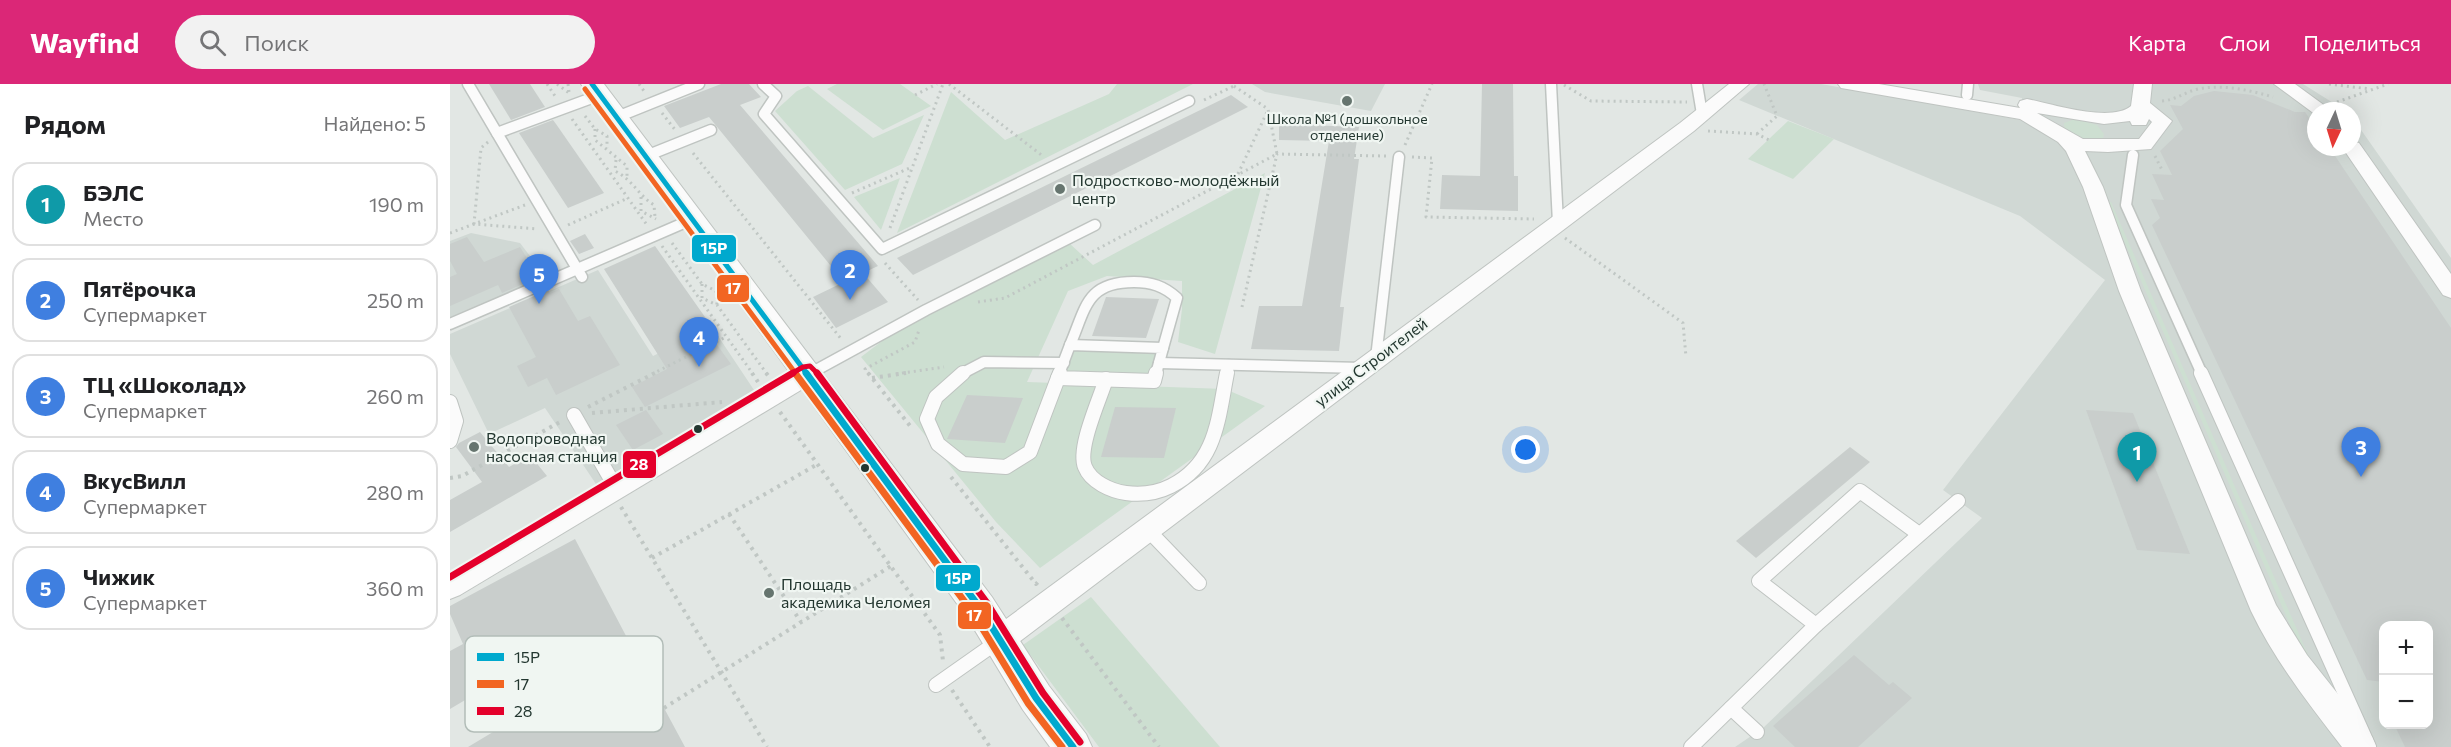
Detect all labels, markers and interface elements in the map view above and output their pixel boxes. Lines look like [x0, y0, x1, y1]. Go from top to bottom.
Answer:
search box [175, 15, 595, 69]
text: Wayfind [30, 25, 139, 59]
icon: search [196, 26, 229, 59]
text: Поиск [244, 29, 309, 56]
text: Карта [2128, 30, 2186, 55]
text: Слои [2219, 30, 2270, 55]
text: Поделиться [2303, 30, 2421, 55]
marker: Школа №1 (дошкольное отделение) [1340, 94, 1354, 108]
north arrow [2307, 102, 2361, 156]
text: Рядом [24, 108, 106, 139]
place label: Школа №1 (дошкольное отделение) [1266, 110, 1428, 143]
text: Найдено: 5 [324, 111, 426, 135]
place label: Подростково-молодёжный центр [1072, 170, 1280, 207]
text: БЭЛС [83, 179, 144, 206]
marker: Подростково-молодёжный центр [1053, 182, 1067, 196]
text: 1 [41, 192, 50, 216]
text: 190 m [369, 192, 424, 216]
text: Место [83, 206, 144, 230]
line badge: 15Р [691, 234, 737, 263]
text: 15Р [701, 238, 727, 257]
pin: 2 [830, 250, 870, 300]
pin: 5 [520, 254, 559, 304]
line badge: 17 [716, 274, 750, 303]
text: Пятёрочка [83, 275, 196, 302]
text: 17 [725, 278, 741, 297]
text: 2 [40, 288, 51, 312]
text: 250 m [367, 288, 424, 312]
text: Супермаркет [83, 302, 207, 326]
street label: улица Строителей [1311, 313, 1431, 410]
pin: 4 [680, 318, 718, 367]
text: ТЦ «Шоколад» [83, 371, 247, 398]
text: 3 [40, 384, 51, 408]
text: 260 m [366, 384, 424, 408]
text: Супермаркет [83, 398, 207, 422]
unlabelled marker [692, 423, 704, 435]
place label: Водопроводная насосная станция [486, 428, 617, 465]
pin: 3 [2342, 428, 2380, 477]
pin: 1 [2118, 432, 2156, 482]
your location [1511, 435, 1540, 464]
marker: Водопроводная насосная станция [467, 440, 481, 454]
line badge: 28 [622, 450, 657, 479]
text: 28 [630, 454, 649, 473]
unlabelled marker [859, 462, 871, 474]
text: ВкусВилл [83, 467, 186, 494]
text: 4 [39, 480, 52, 504]
text: 280 m [366, 480, 424, 504]
text: Супермаркет [83, 494, 207, 518]
text: Чижик [83, 563, 155, 590]
line badge: 15Р [935, 564, 981, 592]
text: 15Р [945, 568, 971, 587]
place label: Площадь академика Челомея [781, 574, 931, 611]
text: 5 [40, 576, 51, 600]
text: 360 m [366, 576, 424, 600]
marker: Площадь академика Челомея [762, 586, 776, 600]
text: Супермаркет [83, 590, 207, 614]
line badge: 17 [957, 601, 992, 630]
text: 17 [966, 605, 982, 624]
map controls [2379, 621, 2433, 729]
button: + [2379, 621, 2433, 675]
legend [465, 636, 663, 732]
text: 15Р [514, 647, 540, 666]
text: 17 [514, 674, 529, 693]
button: − [2379, 675, 2433, 729]
text: 28 [514, 701, 533, 720]

